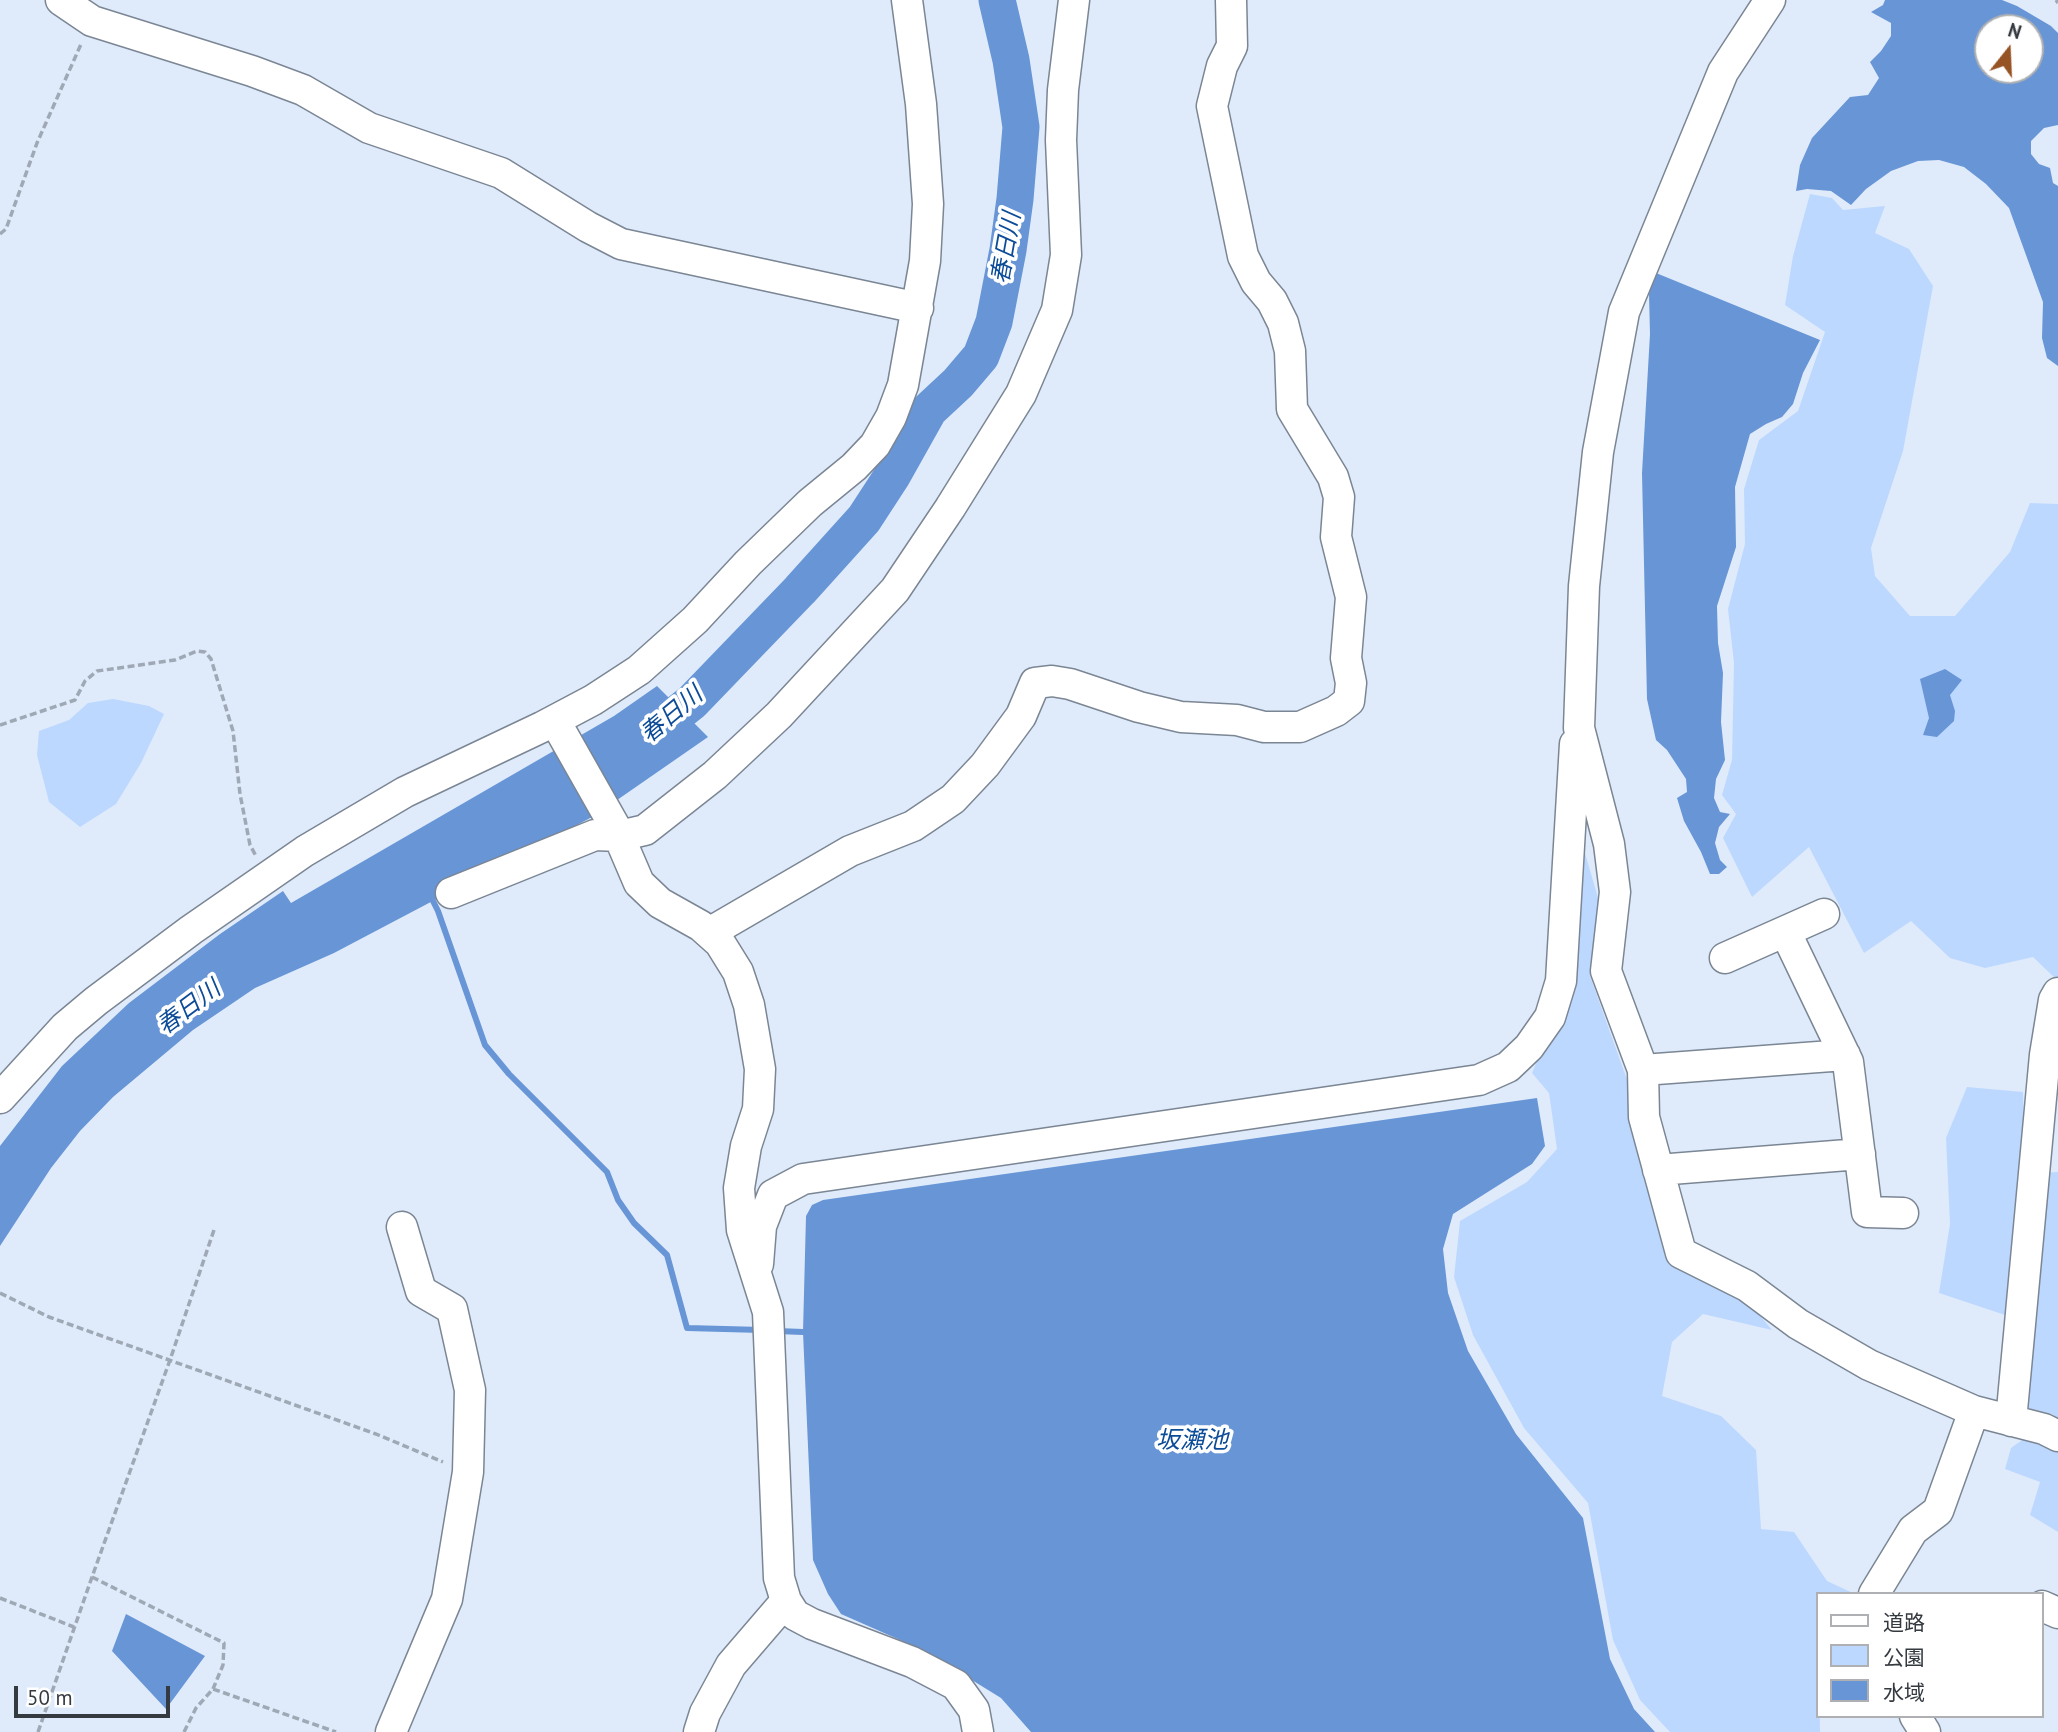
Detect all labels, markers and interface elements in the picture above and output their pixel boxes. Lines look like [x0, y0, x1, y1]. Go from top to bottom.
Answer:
north arrow [1974, 14, 2044, 84]
text: N [2005, 18, 2025, 44]
water label: 春日川 [987, 210, 1027, 286]
water label: 春日川 [635, 681, 709, 749]
water label: 春日川 [152, 975, 226, 1041]
water label: 坂瀬池 [1156, 1427, 1228, 1455]
legend [1816, 1592, 2044, 1718]
text: 道路 [1883, 1609, 1925, 1636]
text: 公園 [1883, 1644, 1925, 1671]
scale bar [18, 1672, 173, 1716]
text: 水域 [1883, 1679, 1925, 1706]
text: 50 m [27, 1684, 73, 1711]

